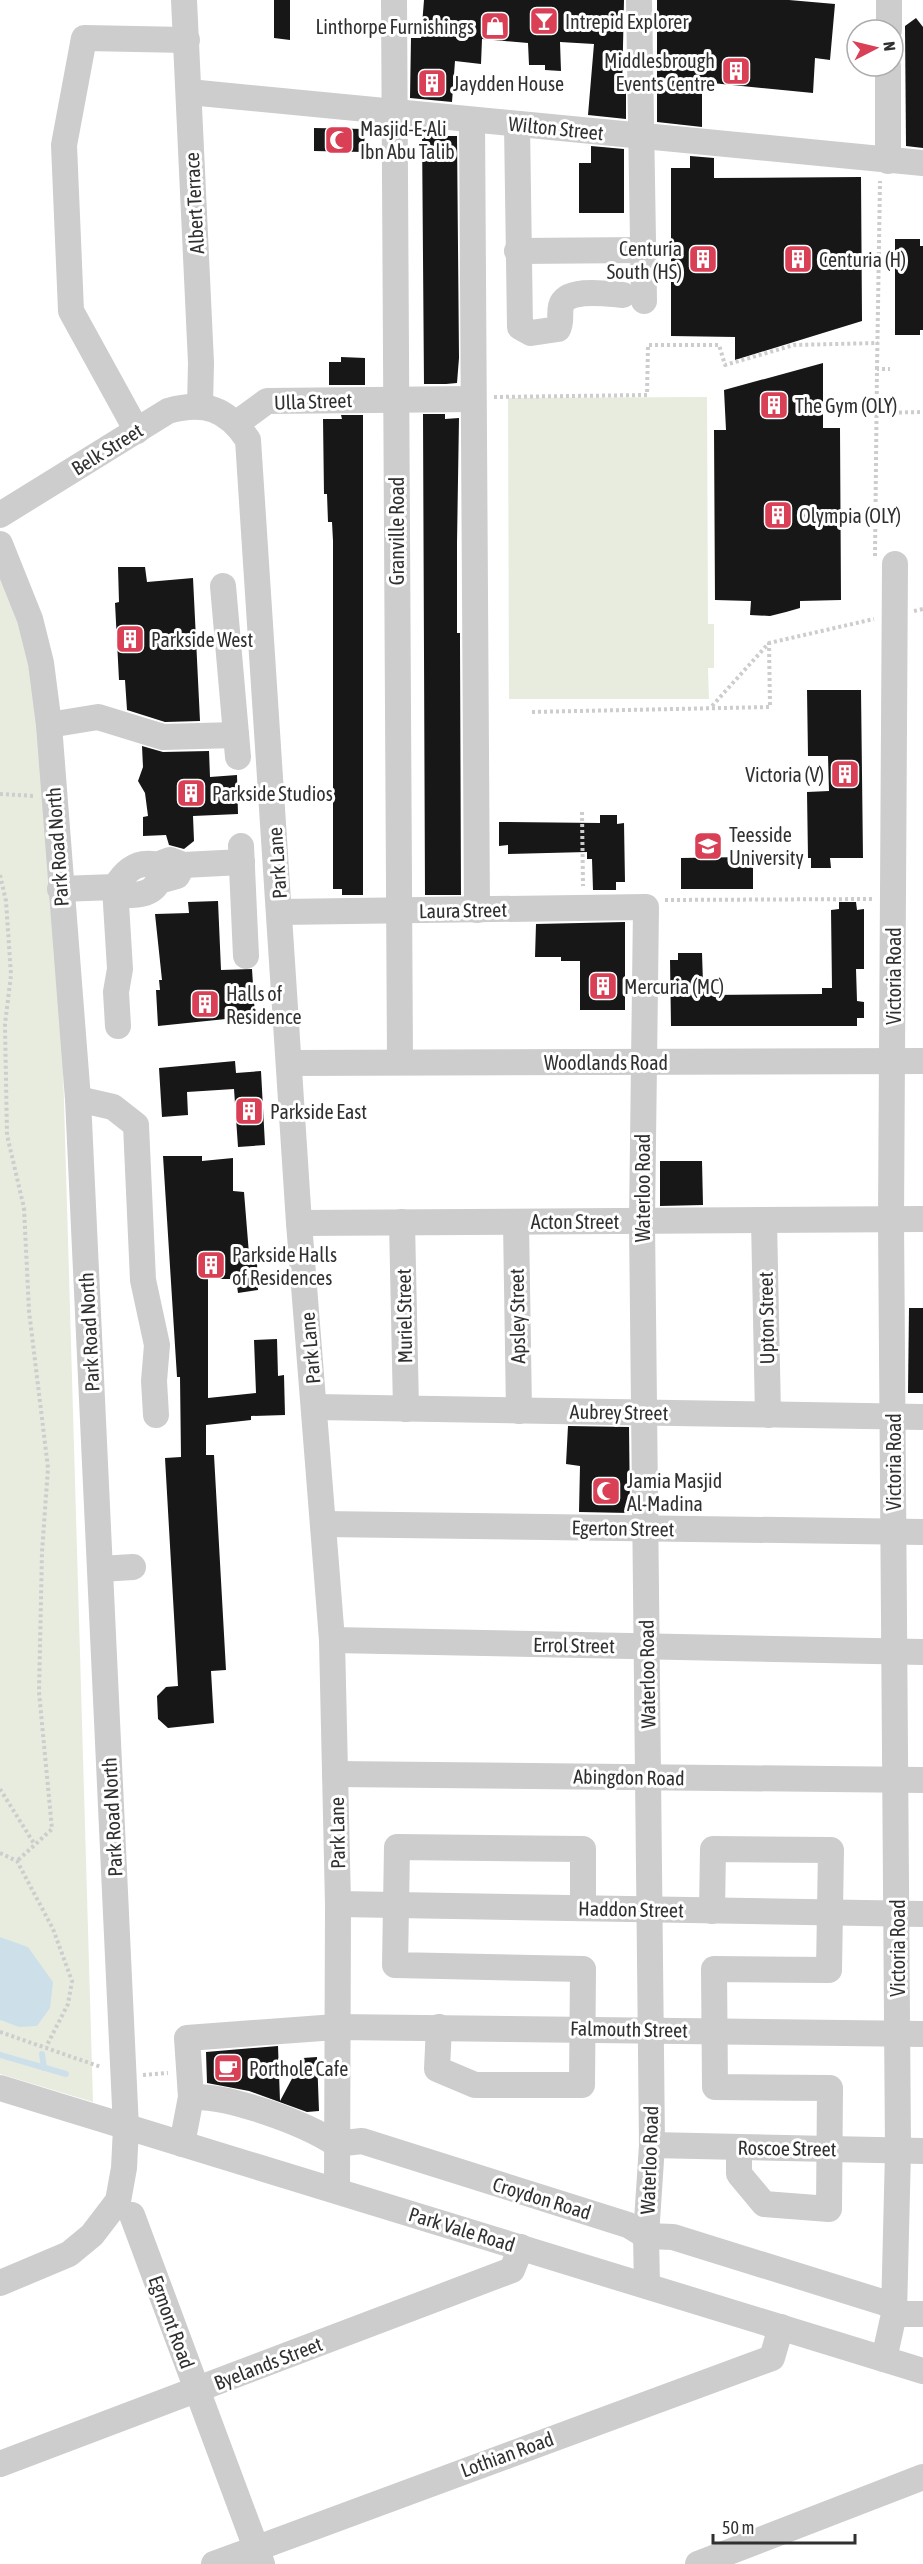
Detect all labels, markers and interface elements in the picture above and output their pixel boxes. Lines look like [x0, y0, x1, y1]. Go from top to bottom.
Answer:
bar icon: Intrepid Explorer [528, 5, 560, 37]
shop icon: Linthorpe Furnishings [479, 10, 511, 42]
place label: Intrepid Explorer [565, 10, 689, 33]
place label: Linthorpe Furnishings [315, 15, 474, 38]
north arrow [845, 18, 905, 78]
text: N [880, 40, 899, 52]
place label: Middlesbrough Events Centre [604, 49, 715, 95]
building icon: Middlesbrough Events Centre [720, 55, 752, 87]
building icon: Jaydden House [416, 67, 448, 99]
place label: Jaydden House [453, 72, 564, 95]
street label: Wilton Street [507, 112, 605, 144]
place label: Masjid-E-Ali Ibn Abu Talib [360, 117, 455, 163]
mosque icon: Masjid-E-Ali Ibn Abu Talib [323, 124, 355, 156]
street label: Albert Terrace [180, 152, 208, 254]
place label: Centuria South (HS) [607, 237, 682, 283]
building icon: Centuria South (HS) [687, 243, 719, 275]
building icon: Centuria (H) [782, 243, 814, 275]
place label: Centuria (H) [819, 248, 906, 271]
street label: Ulla Street [273, 388, 353, 414]
building icon: The Gym (OLY) [758, 389, 790, 421]
place label: The Gym (OLY) [795, 394, 897, 417]
street label: Belk Street [67, 418, 147, 480]
street label: Granville Road [385, 477, 408, 585]
building icon: Olympia (OLY) [762, 499, 794, 531]
place label: Olympia (OLY) [799, 504, 901, 527]
building icon: Parkside West [114, 623, 146, 655]
place label: Parkside West [151, 628, 253, 651]
building icon: Victoria (V) [829, 758, 861, 790]
place label: Victoria (V) [745, 763, 824, 786]
building icon: Parkside Studios [175, 777, 207, 809]
place label: Parkside Studios [212, 782, 333, 805]
street label: Park Road North [41, 787, 73, 907]
place label: Teesside University [729, 823, 804, 869]
street label: Park Lane [263, 826, 291, 900]
school or university icon: Teesside University [692, 830, 724, 862]
street label: Laura Street [419, 898, 507, 922]
street label: Victoria Road [882, 927, 905, 1025]
building icon: Mercuria (MC) [587, 970, 619, 1002]
place label: Mercuria (MC) [624, 975, 724, 998]
place label: Halls of Residence [226, 982, 301, 1028]
building icon: Halls of Residence [189, 988, 221, 1020]
street label: Woodlands Road [544, 1051, 668, 1074]
building icon: Parkside East [233, 1095, 265, 1127]
place label: Parkside East [270, 1100, 367, 1123]
street label: Waterloo Road [631, 1134, 654, 1242]
street label: Acton Street [531, 1210, 619, 1233]
place label: Parkside Halls of Residences [232, 1243, 337, 1289]
building icon: Parkside Halls of Residences [195, 1249, 227, 1281]
street label: Muriel Street [392, 1268, 416, 1363]
street label: Apsley Street [505, 1268, 529, 1364]
street label: Upton Street [754, 1271, 778, 1364]
street label: Park Road North [74, 1272, 104, 1392]
street label: Park Lane [295, 1311, 325, 1385]
street label: Aubrey Street [570, 1400, 669, 1424]
street label: Victoria Road [882, 1413, 905, 1511]
place label: Jamia Masjid Al-Madina [627, 1469, 722, 1515]
mosque icon: Jamia Masjid Al-Madina [590, 1475, 622, 1507]
street label: Egerton Street [571, 1516, 675, 1540]
street label: Waterloo Road [635, 1620, 659, 1728]
street label: Errol Street [533, 1633, 615, 1657]
street label: Park Road North [97, 1757, 127, 1877]
street label: Abingdon Road [573, 1765, 685, 1789]
street label: Park Lane [325, 1797, 349, 1869]
street label: Haddon Street [578, 1897, 684, 1921]
street label: Victoria Road [886, 1899, 909, 1997]
street label: Falmouth Street [570, 2016, 688, 2042]
cafe icon: Porthole Cafe [212, 2052, 244, 2084]
place label: Porthole Cafe [249, 2057, 348, 2080]
street label: Waterloo Road [636, 2105, 662, 2215]
street label: Roscoe Street [737, 2136, 837, 2160]
street label: Croydon Road [490, 2172, 594, 2224]
street label: Park Vale Road [406, 2202, 518, 2256]
street label: Egmont Road [145, 2272, 199, 2372]
street label: Byelands Street [211, 2332, 326, 2394]
street label: Lothian Road [457, 2427, 557, 2481]
scale bar [713, 2507, 856, 2545]
text: 50 m [722, 2517, 754, 2538]

